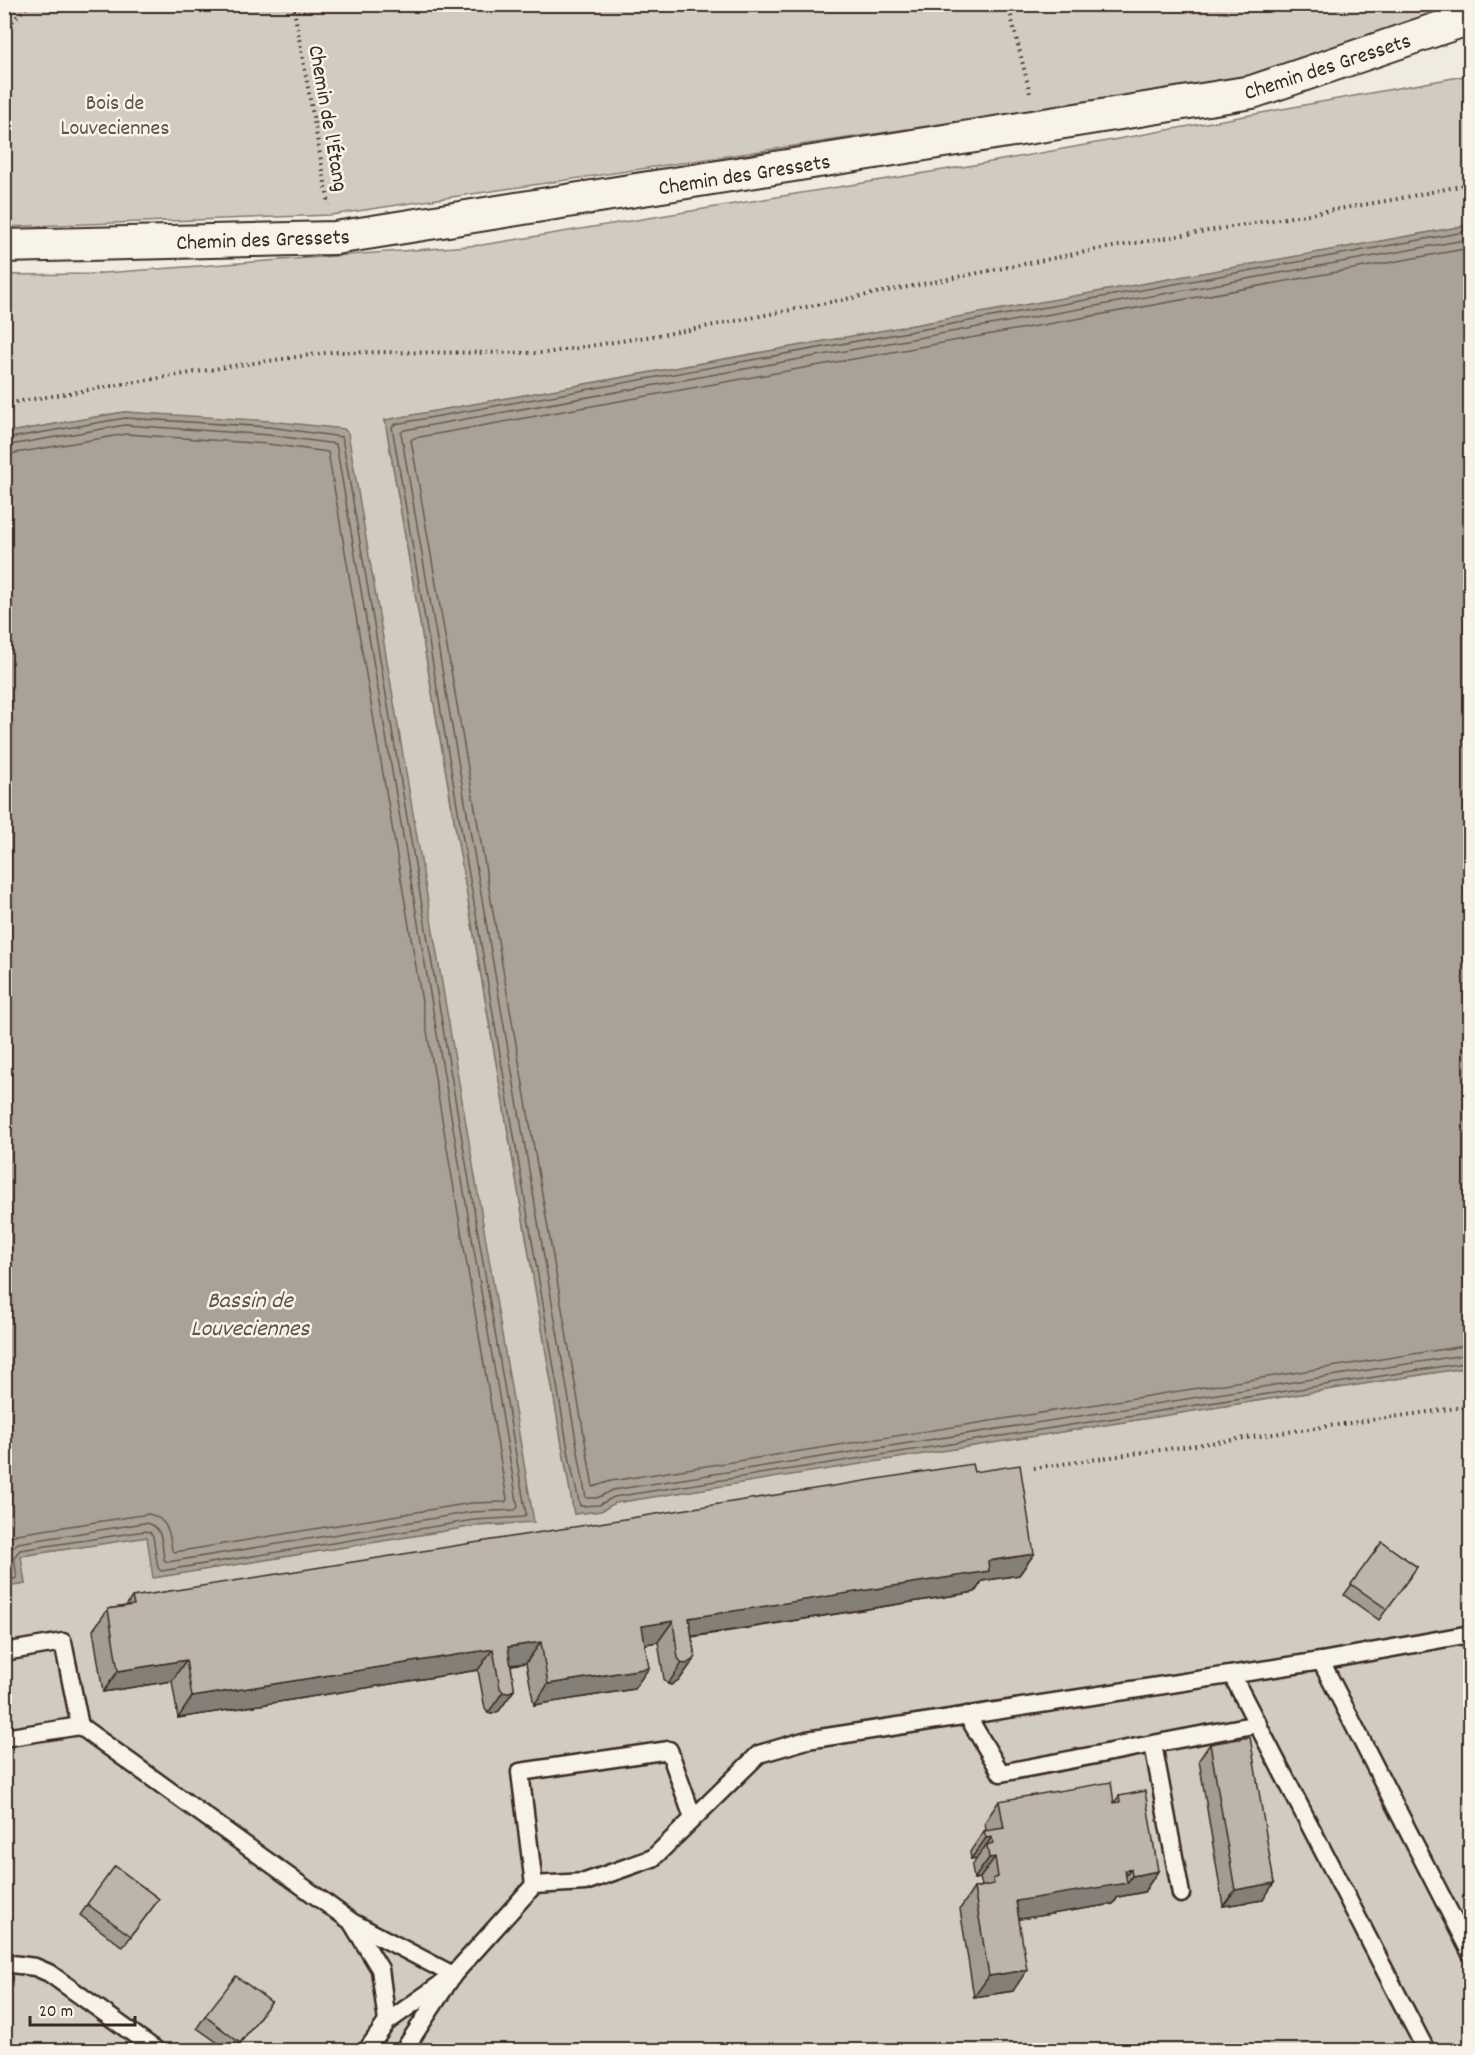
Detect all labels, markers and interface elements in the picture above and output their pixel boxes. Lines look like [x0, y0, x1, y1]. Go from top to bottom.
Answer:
street label: Chemin des Gressets [1241, 27, 1416, 110]
street label: Chemin de l'Étang [298, 43, 355, 194]
park label: Bois de Louveciennes [61, 89, 169, 145]
street label: Chemin des Gressets [656, 148, 833, 205]
street label: Chemin des Gressets [176, 223, 351, 260]
water label: Bassin de Louveciennes [191, 1285, 310, 1347]
scale bar [30, 1989, 135, 2027]
text: 20 m [39, 2000, 73, 2025]

